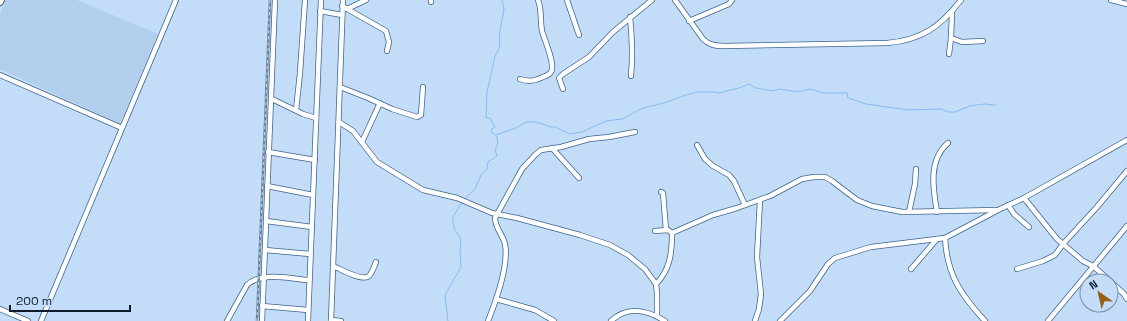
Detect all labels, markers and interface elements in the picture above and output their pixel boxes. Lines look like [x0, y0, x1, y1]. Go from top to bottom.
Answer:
north arrow [1079, 273, 1119, 313]
text: N [1086, 277, 1100, 293]
scale bar [10, 287, 130, 313]
text: 200 m [16, 293, 52, 309]

